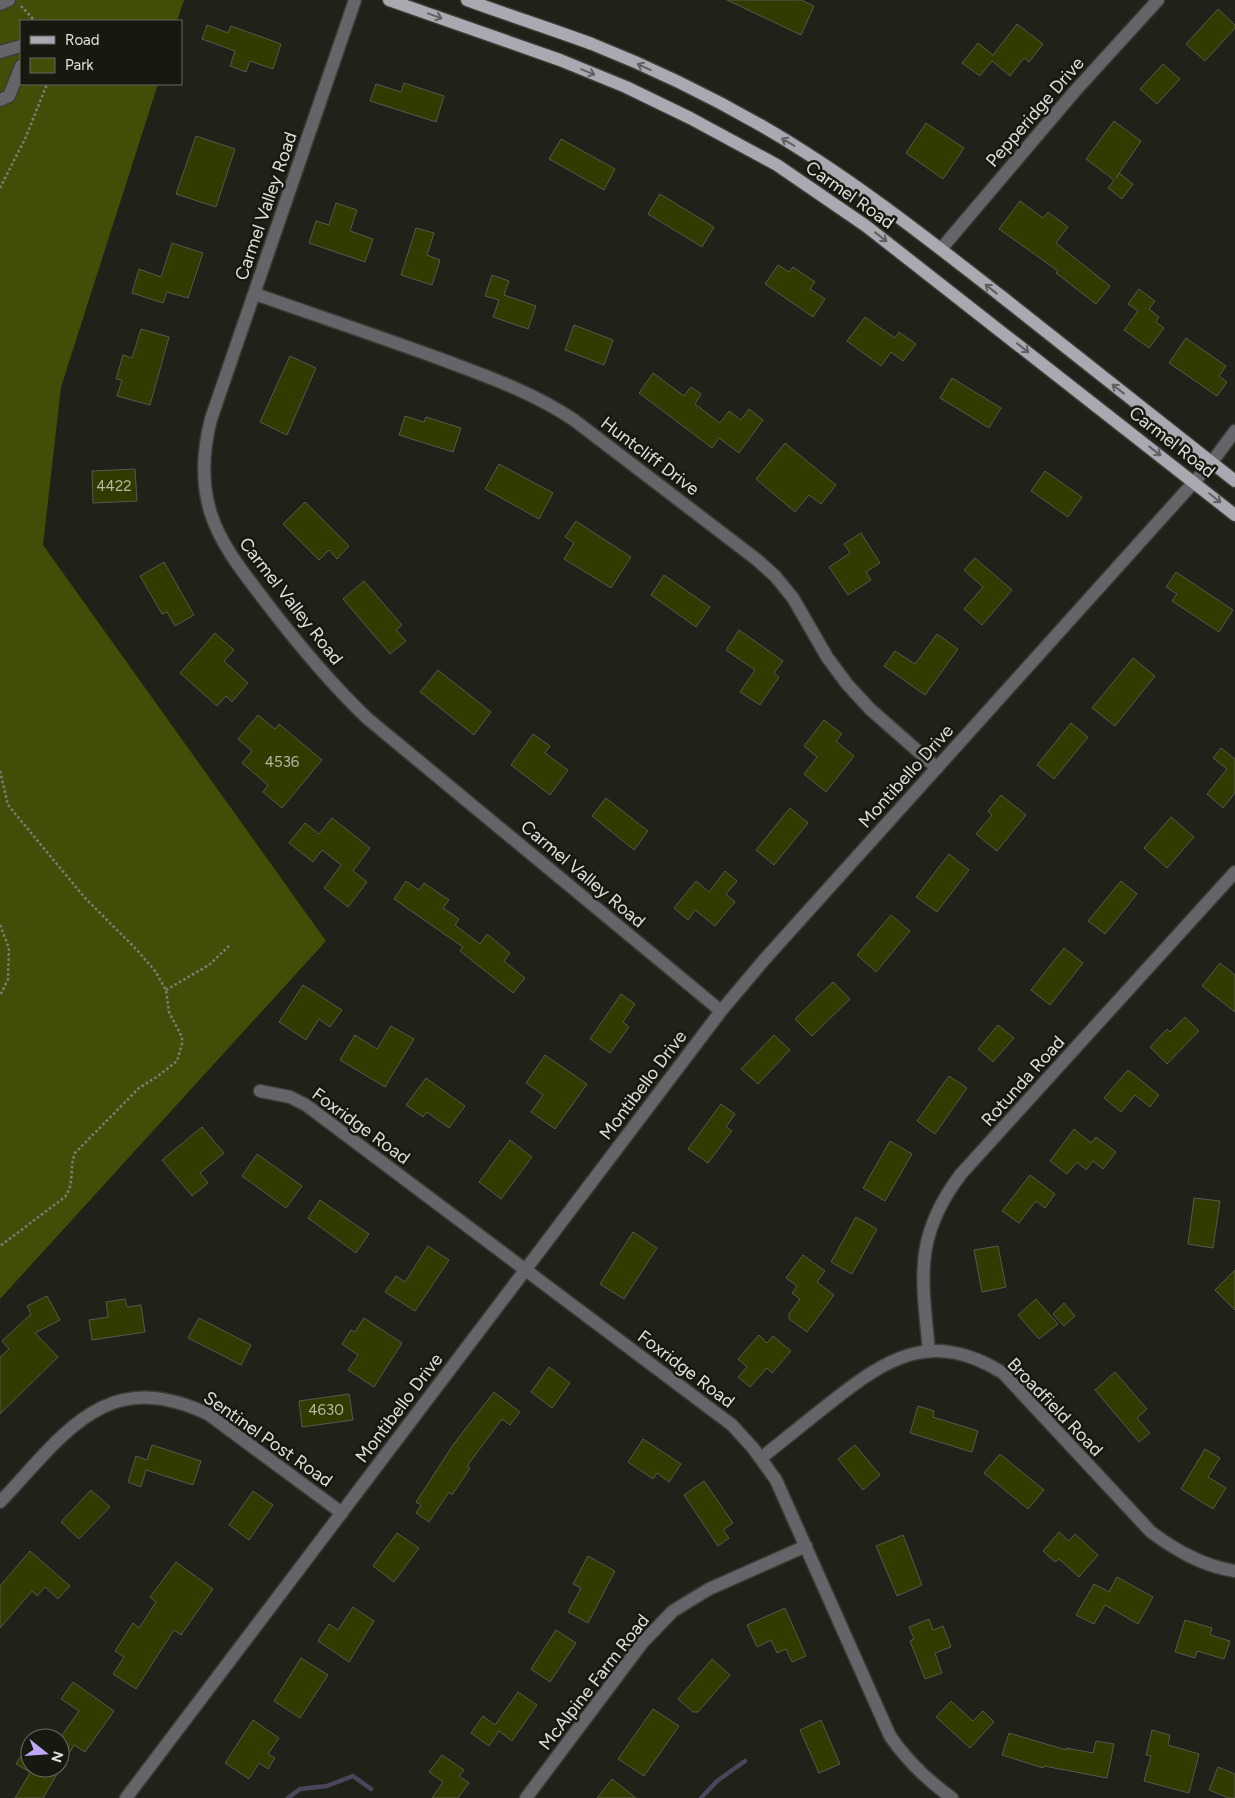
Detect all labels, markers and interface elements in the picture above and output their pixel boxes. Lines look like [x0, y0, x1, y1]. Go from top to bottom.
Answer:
one-way arrow [427, 12, 442, 21]
legend [20, 20, 182, 85]
text: Road [65, 31, 100, 49]
street label: Pepperidge Drive [981, 52, 1089, 171]
text: Park [65, 56, 94, 74]
one-way arrow [637, 62, 652, 71]
one-way arrow [580, 68, 595, 77]
street label: Carmel Valley Road [230, 129, 302, 283]
one-way arrow [782, 137, 796, 147]
street label: Carmel Road [801, 156, 899, 234]
one-way arrow [874, 232, 887, 243]
one-way arrow [984, 283, 997, 294]
one-way arrow [1016, 343, 1030, 353]
one-way arrow [1111, 384, 1125, 394]
street label: Carmel Road [1125, 402, 1219, 482]
street label: Huntcliff Drive [596, 412, 704, 500]
one-way arrow [1148, 446, 1162, 456]
house number: 4422 [96, 477, 132, 495]
one-way arrow [1208, 493, 1221, 504]
street label: Carmel Valley Road [234, 533, 348, 669]
street label: Montibello Drive [854, 720, 958, 832]
house number: 4536 [265, 753, 300, 771]
street label: Carmel Valley Road [516, 816, 650, 932]
street label: Montibello Drive [595, 1026, 691, 1144]
street label: Rotunda Road [977, 1031, 1069, 1131]
street label: Foxridge Road [308, 1083, 414, 1169]
street label: Foxridge Road [633, 1325, 739, 1413]
street label: Montibello Drive [351, 1349, 447, 1467]
street label: Broadfield Road [1003, 1353, 1107, 1461]
street label: Sentinel Post Road [199, 1386, 337, 1492]
house number: 4630 [308, 1401, 344, 1419]
street label: McAlpine Farm Road [534, 1610, 654, 1754]
north arrow [20, 1728, 70, 1778]
text: N [47, 1749, 67, 1764]

